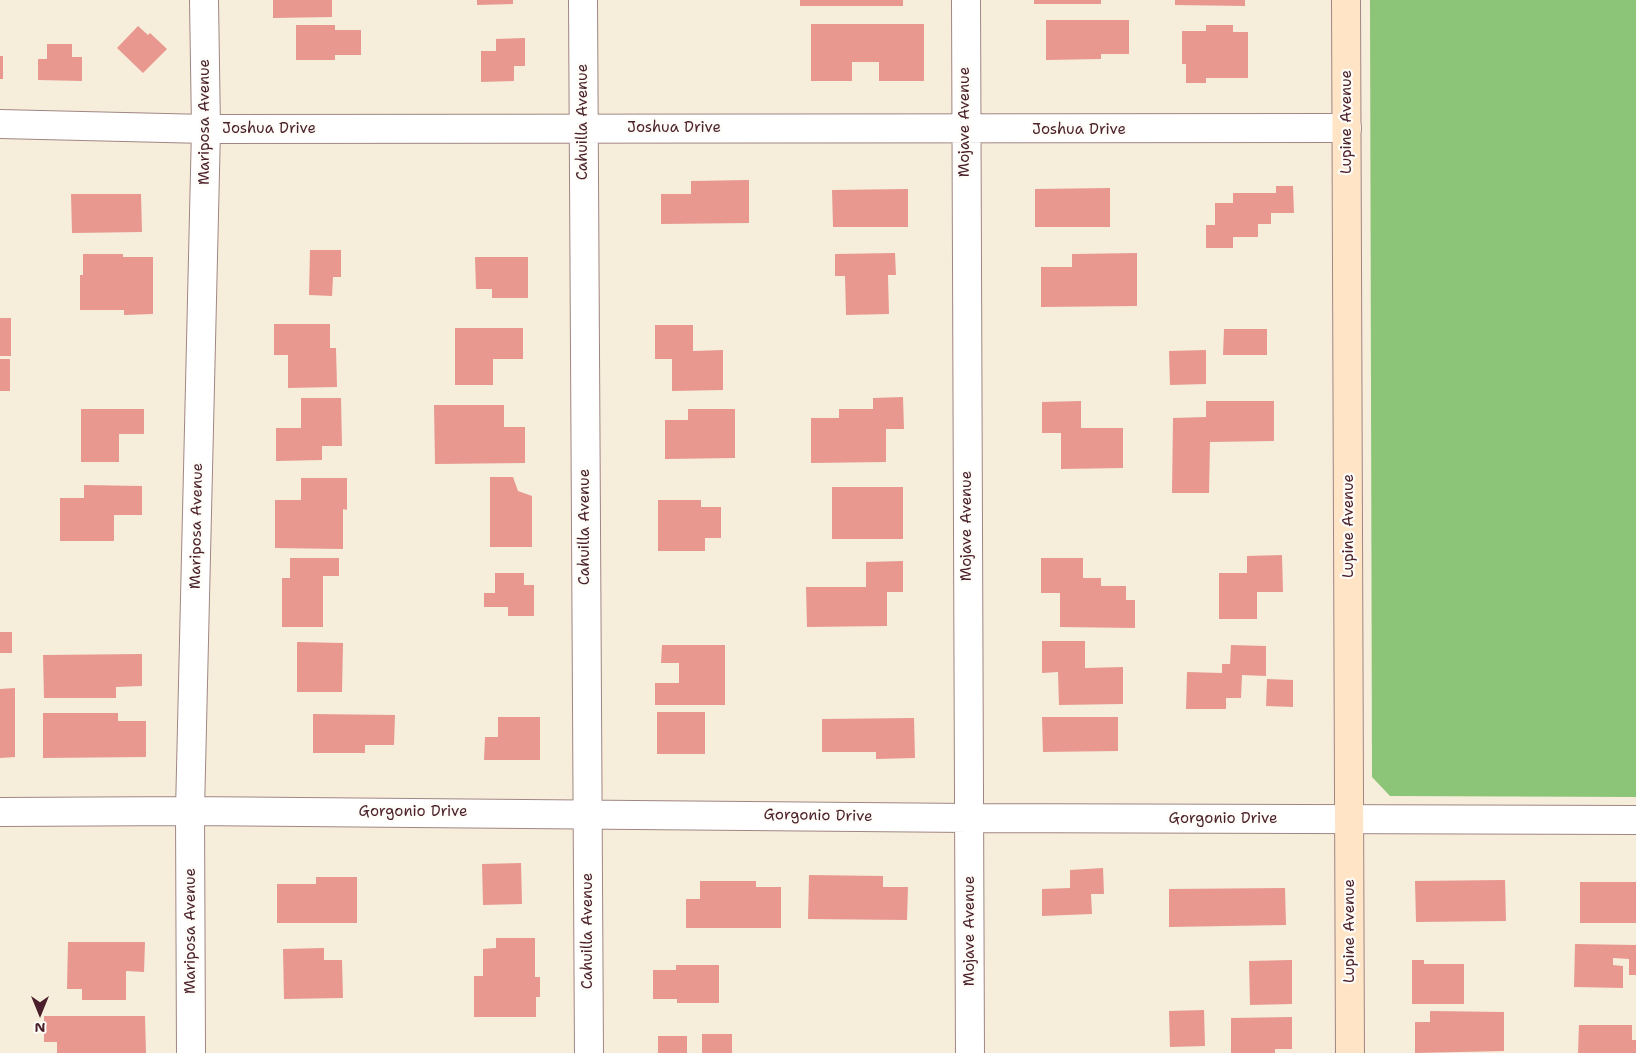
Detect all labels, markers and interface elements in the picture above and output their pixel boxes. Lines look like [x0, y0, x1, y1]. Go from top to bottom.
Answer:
street label: Mariposa Avenue [196, 59, 214, 185]
street label: Cahuilla Avenue [574, 64, 592, 180]
street label: Mojave Avenue [956, 67, 974, 177]
street label: Lupine Avenue [1338, 70, 1356, 174]
street label: Joshua Drive [627, 119, 721, 137]
street label: Joshua Drive [222, 120, 316, 138]
street label: Joshua Drive [1032, 121, 1126, 139]
street label: Mariposa Avenue [187, 463, 207, 589]
street label: Cahuilla Avenue [576, 469, 594, 585]
street label: Mojave Avenue [958, 471, 976, 581]
street label: Lupine Avenue [1340, 474, 1358, 578]
street label: Gorgonio Drive [359, 803, 467, 821]
street label: Gorgonio Drive [763, 806, 873, 826]
street label: Gorgonio Drive [1169, 810, 1277, 828]
street label: Mariposa Avenue [182, 868, 200, 994]
street label: Cahuilla Avenue [579, 873, 597, 989]
street label: Mojave Avenue [961, 876, 979, 986]
street label: Lupine Avenue [1341, 879, 1359, 983]
north arrow [15, 988, 65, 1038]
text: N [34, 1019, 46, 1037]

